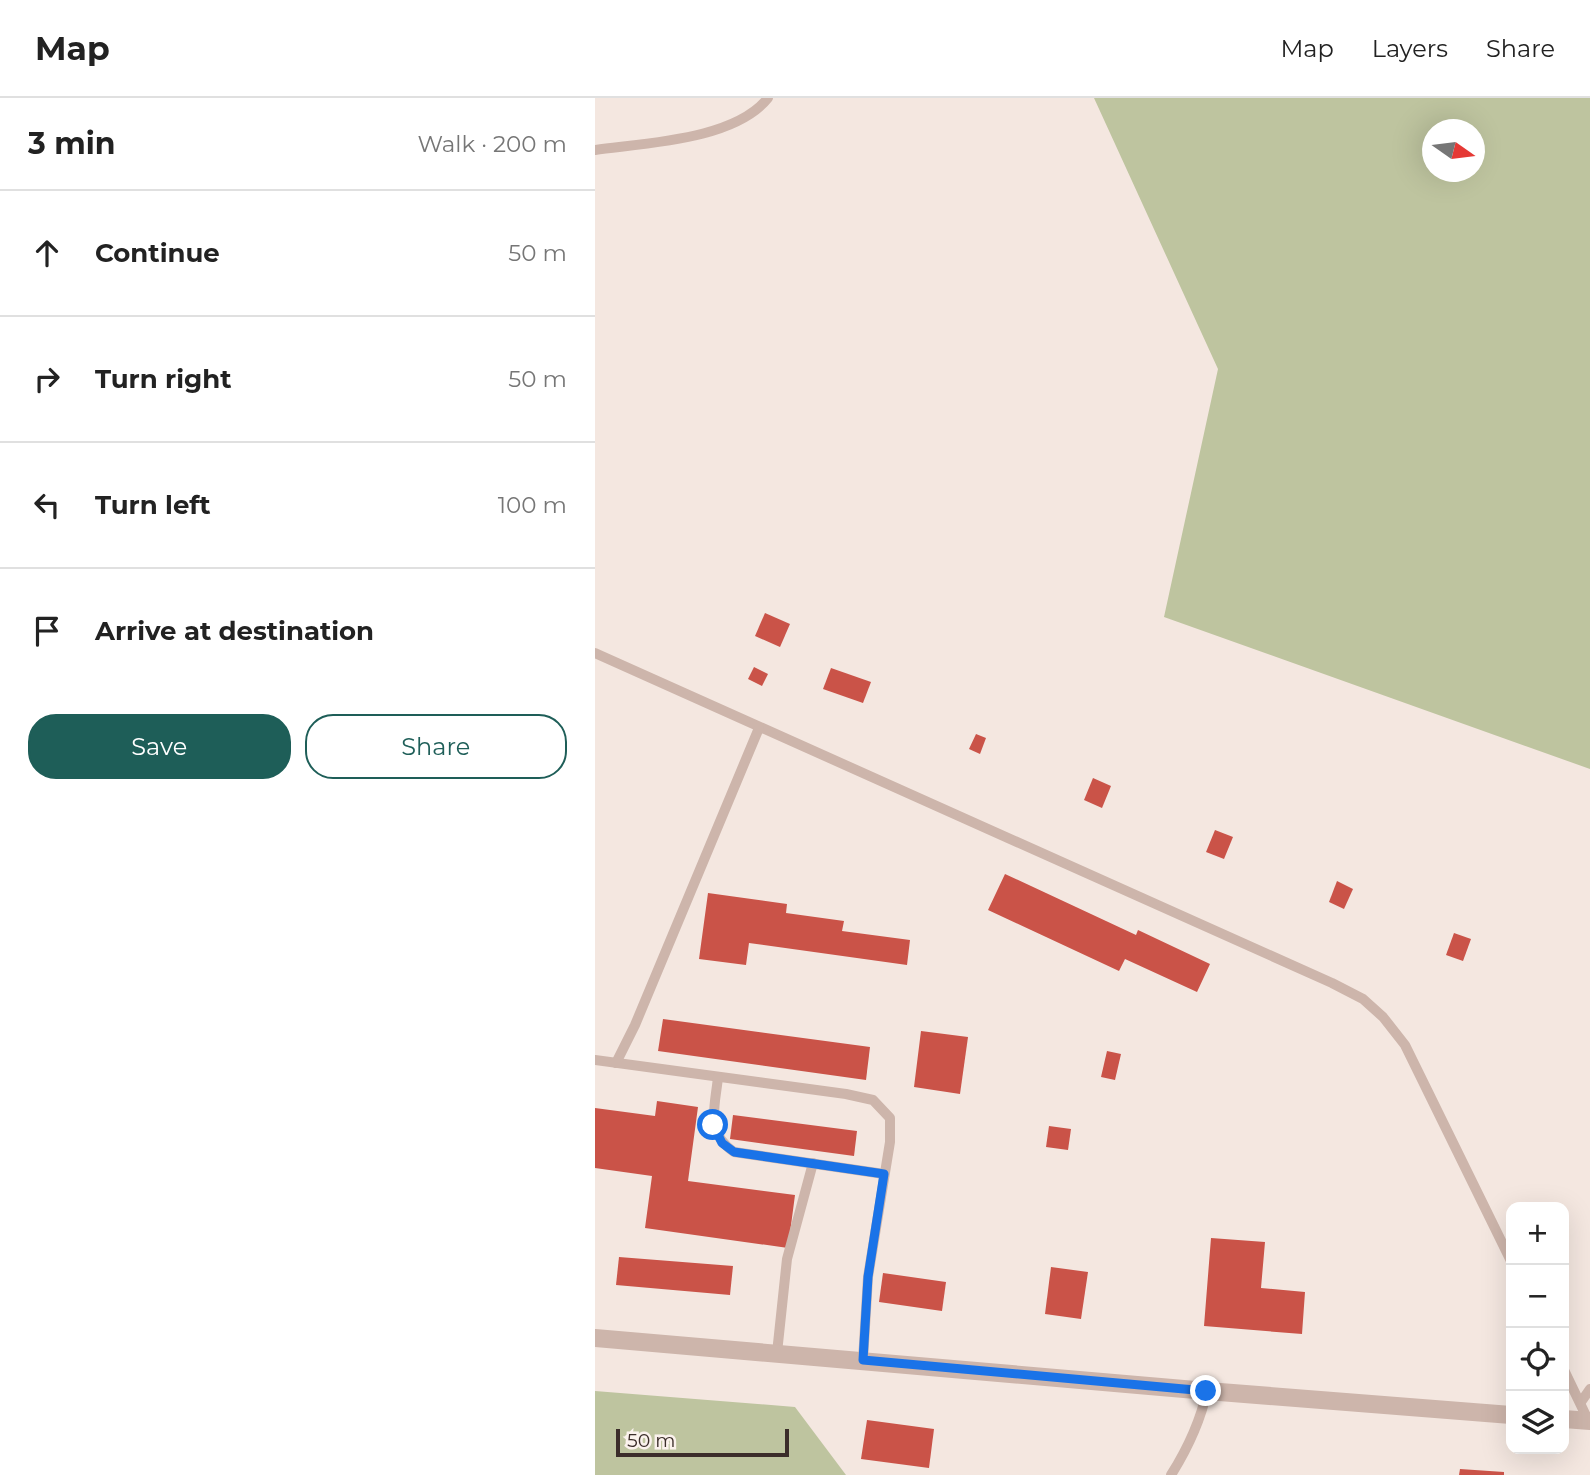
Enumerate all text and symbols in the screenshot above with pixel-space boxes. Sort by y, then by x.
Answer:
text: Map [35,28,110,68]
text: Map [1280,34,1334,63]
text: Layers [1372,34,1448,63]
text: Share [1486,34,1555,63]
north arrow [1422,119,1485,182]
text: 3 min [28,125,115,162]
text: Walk · 200 m [417,130,567,158]
icon: ahead [28,234,66,272]
text: Continue [95,237,220,269]
text: 50 m [508,239,567,267]
icon: right [28,360,66,398]
text: Turn right [95,363,231,395]
text: 50 m [508,365,567,393]
icon: left [28,486,66,524]
text: Turn left [95,489,211,521]
text: 100 m [498,491,567,519]
icon: arrive [28,612,66,650]
text: Arrive at destination [95,615,374,647]
button: Save [28,714,291,779]
button: Share [305,714,567,779]
route start [697,1109,728,1140]
map controls [1506,1202,1569,1454]
button: + [1506,1202,1569,1265]
button: − [1506,1265,1569,1328]
button: locate [1506,1328,1569,1391]
route end [1190,1375,1221,1406]
button: layers [1506,1391,1569,1454]
scale bar [616,1426,789,1458]
text: 50 m [627,1429,675,1452]

